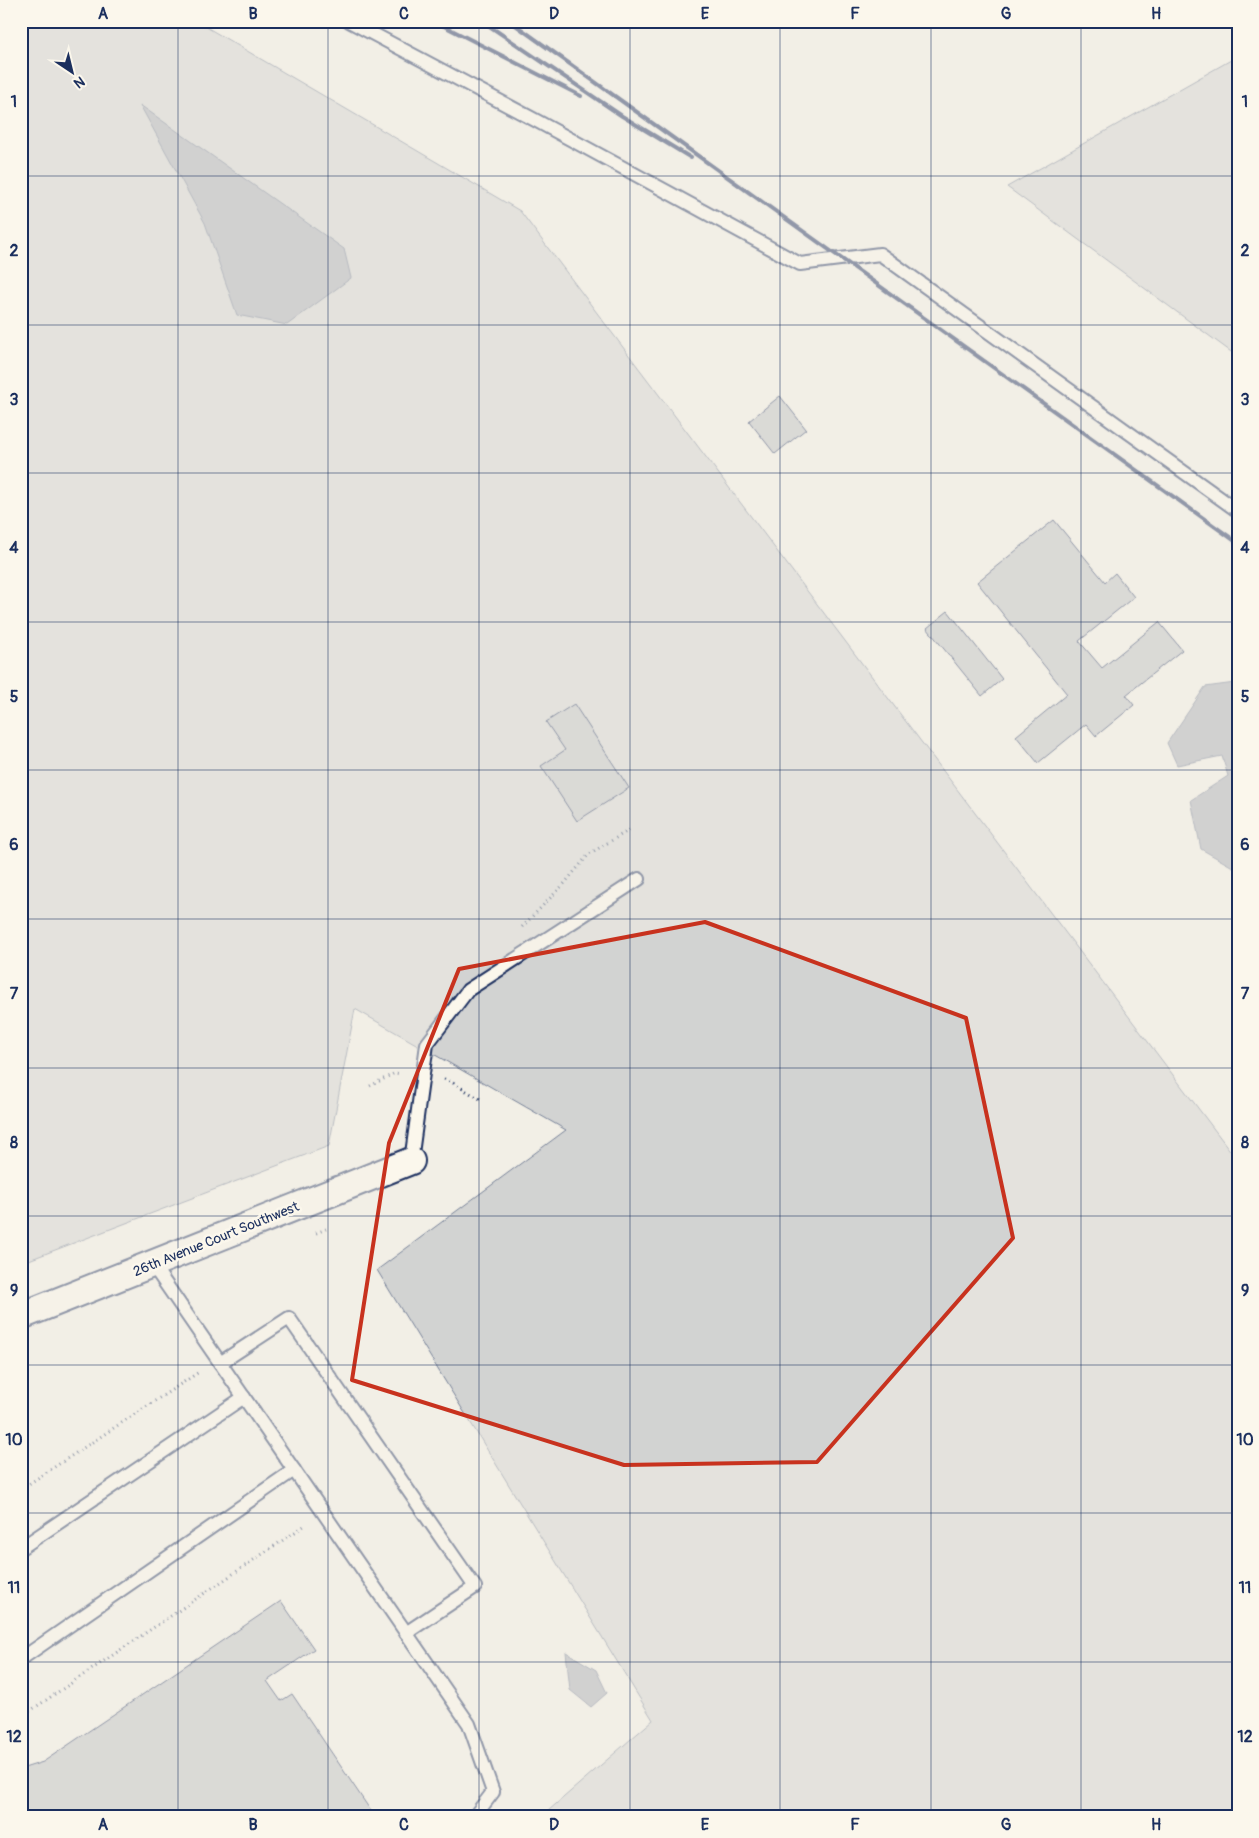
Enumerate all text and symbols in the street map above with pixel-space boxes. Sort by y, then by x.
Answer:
text: A [98,4,109,24]
text: B [248,4,258,24]
text: C [399,4,409,24]
text: D [549,4,559,24]
text: E [701,4,710,24]
text: F [850,4,860,24]
text: G [1001,4,1012,24]
text: H [1151,4,1161,24]
north arrow [48,48,98,98]
text: N [70,73,88,92]
text: 1 [11,92,17,112]
text: 1 [1242,92,1248,112]
text: 2 [10,241,19,261]
text: 2 [1241,241,1250,261]
text: 3 [10,390,19,410]
text: 3 [1241,390,1250,410]
text: 4 [9,538,19,558]
text: 4 [1240,538,1250,558]
text: 5 [10,687,19,707]
text: 5 [1241,687,1250,707]
text: 6 [9,835,19,855]
text: 6 [1240,835,1250,855]
text: 7 [10,984,19,1004]
text: 7 [1241,984,1250,1004]
text: 8 [10,1133,18,1153]
text: 8 [1241,1133,1249,1153]
street label: 26th Avenue Court Southwest [131,1198,302,1280]
text: 9 [10,1281,18,1301]
text: 9 [1241,1281,1249,1301]
text: 10 [5,1430,23,1450]
text: 10 [1236,1430,1254,1450]
text: 11 [8,1578,20,1598]
text: 11 [1239,1578,1251,1598]
text: 12 [6,1727,22,1747]
text: 12 [1237,1727,1253,1747]
text: A [98,1815,109,1835]
text: B [248,1815,258,1835]
text: C [399,1815,409,1835]
text: D [549,1815,559,1835]
text: E [701,1815,710,1835]
text: F [850,1815,860,1835]
text: G [1001,1815,1012,1835]
text: H [1151,1815,1161,1835]

